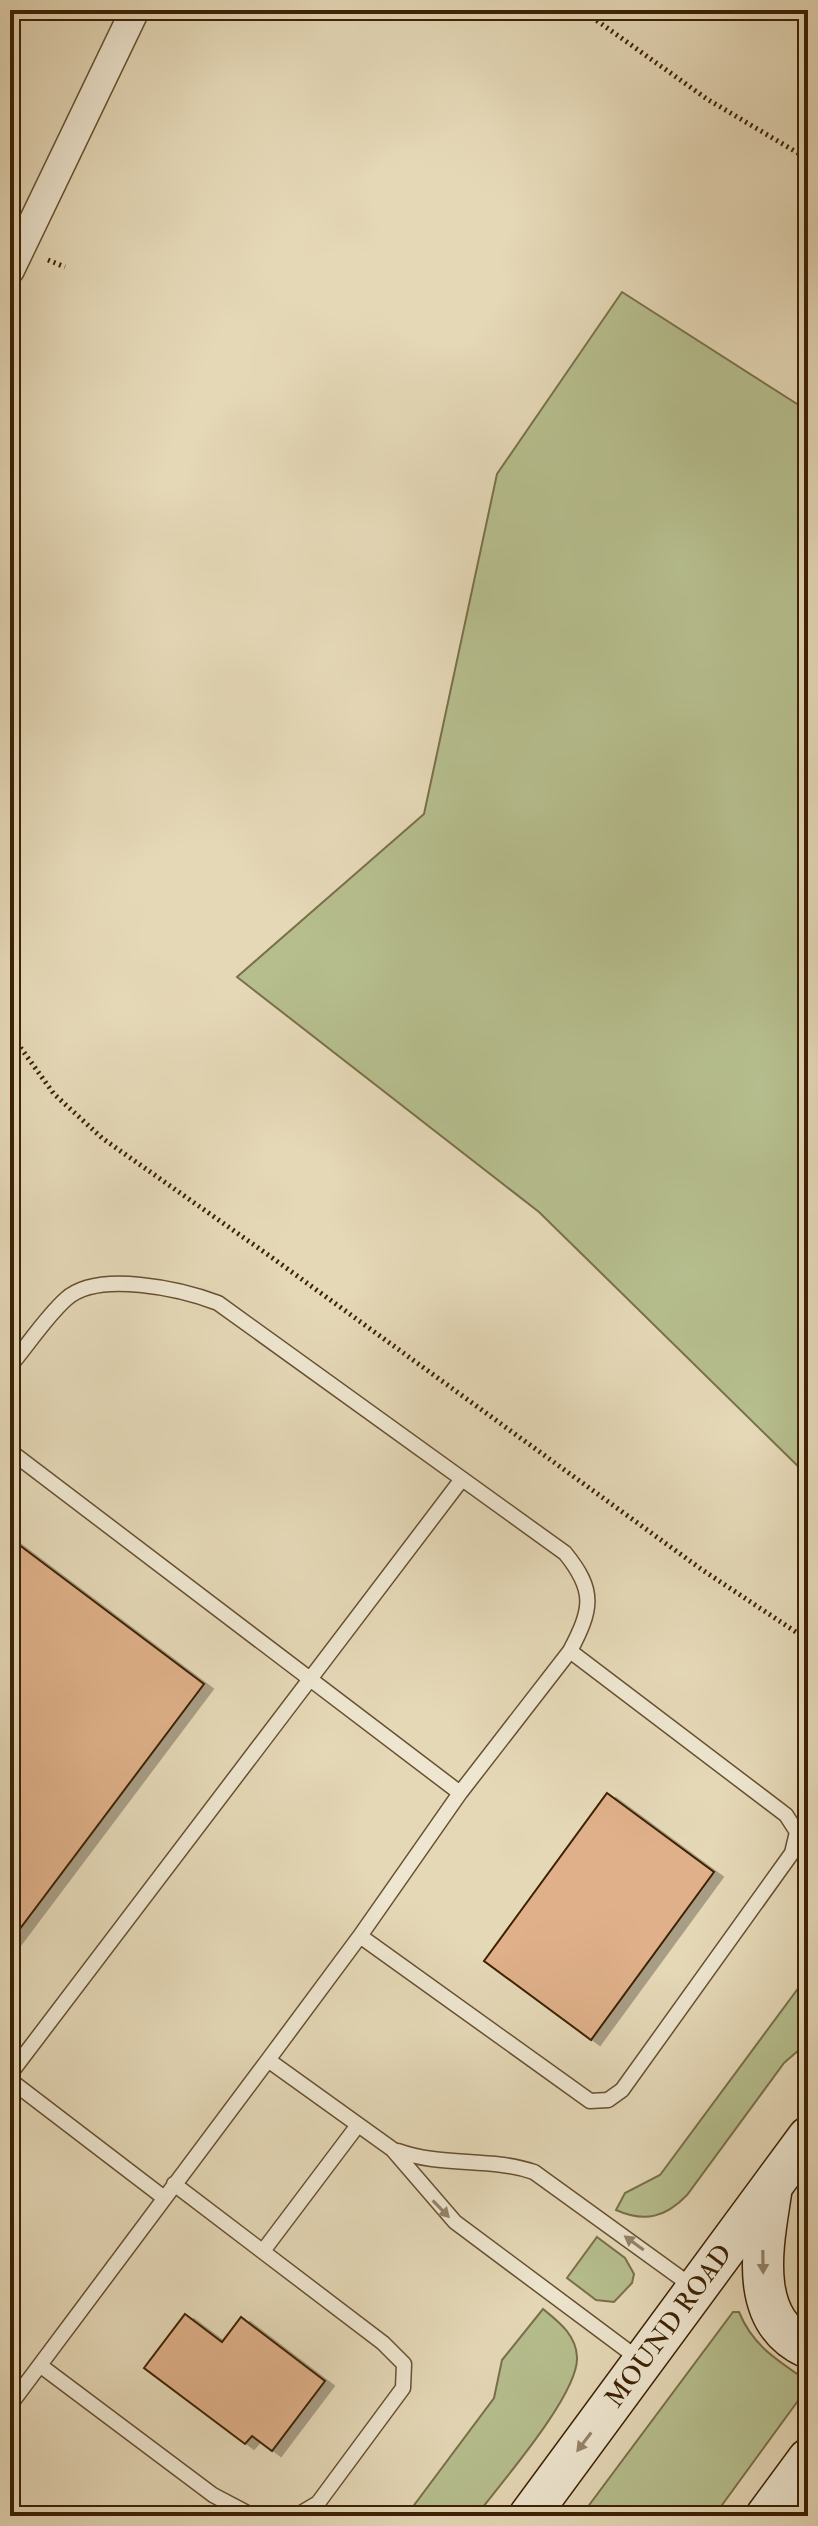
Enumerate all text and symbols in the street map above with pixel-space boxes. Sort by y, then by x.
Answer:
one-way arrow [432,2199,450,2218]
one-way arrow [623,2236,644,2252]
street label: MOUND ROAD [598,2238,739,2414]
one-way arrow [756,2250,769,2275]
one-way arrow [576,2432,592,2452]

